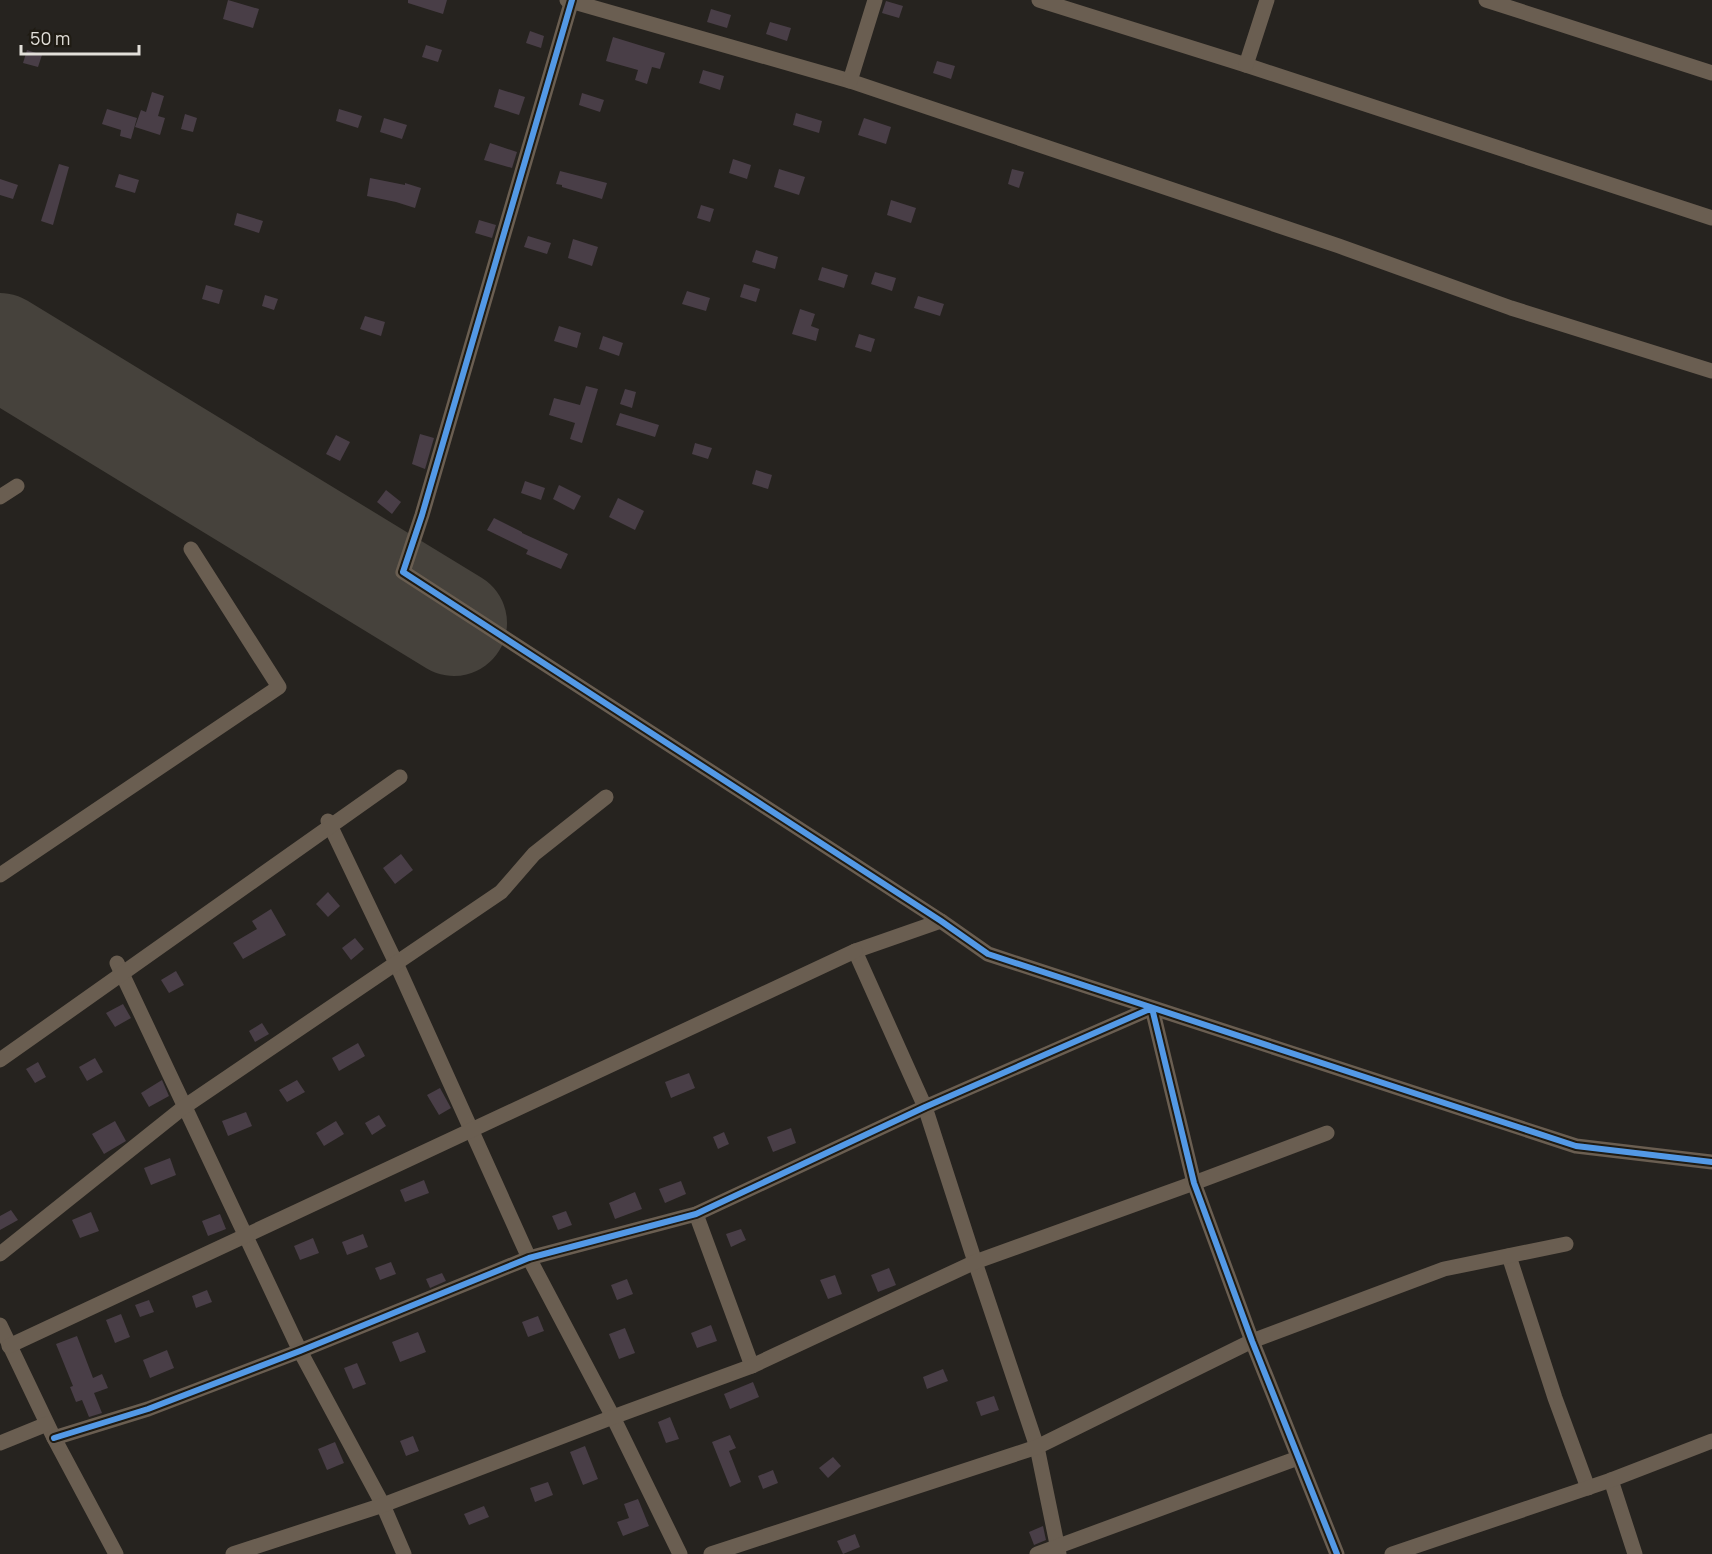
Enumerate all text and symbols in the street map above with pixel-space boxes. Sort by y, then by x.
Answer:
scale bar [21,18,140,56]
text: 50 m [30,26,70,50]

